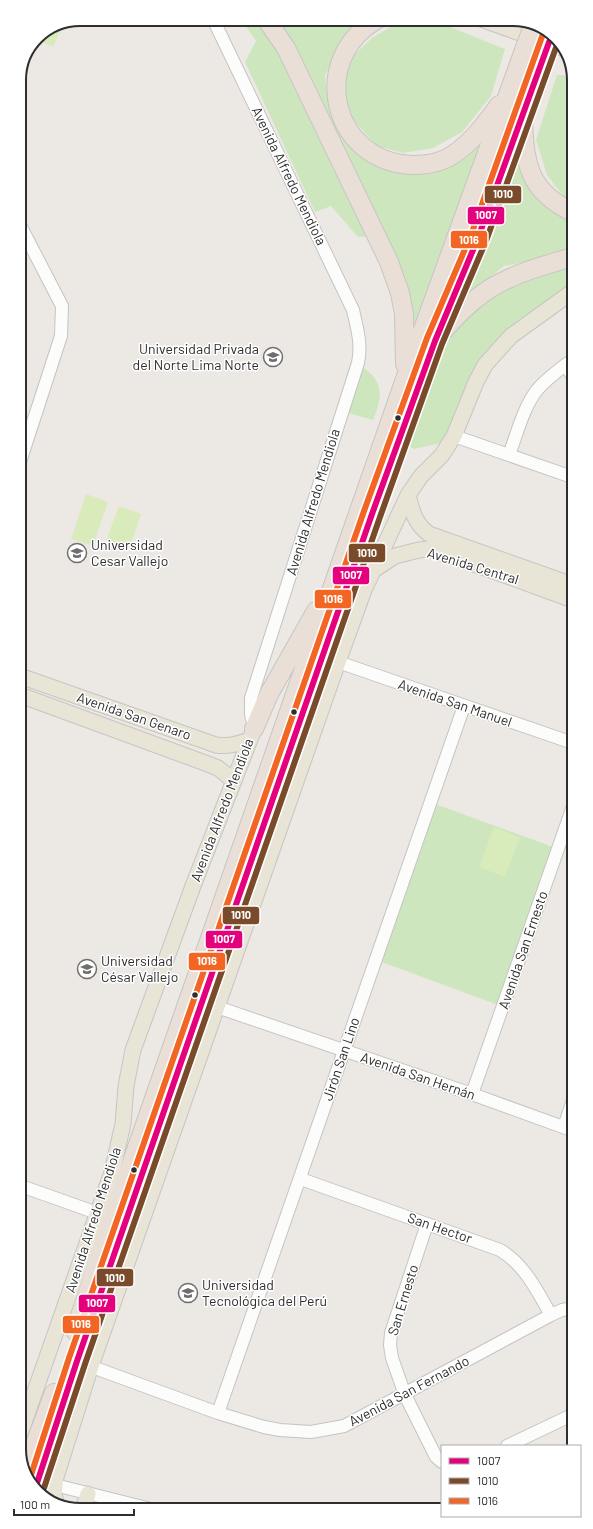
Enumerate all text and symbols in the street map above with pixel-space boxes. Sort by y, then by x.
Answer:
street label: Avenida Alfredo Mendiola [248,104,330,248]
line badge: 1010 [484,185,522,204]
text: 1010 [493,187,513,200]
line badge: 1007 [467,206,505,225]
text: 1007 [475,208,497,221]
line badge: 1016 [450,230,488,249]
text: 1016 [459,233,479,246]
place label: Universidad Privada del Norte Lima Norte [133,340,259,373]
school or university icon: Universidad Privada del Norte Lima Norte [262,346,284,368]
unlabelled marker [393,413,403,423]
street label: Avenida Alfredo Mendiola [282,427,343,577]
place label: Universidad Cesar Vallejo [91,536,168,569]
school or university icon: Universidad Cesar Vallejo [66,542,88,564]
line badge: 1010 [348,543,386,563]
street label: Avenida Central [425,544,521,587]
text: 1010 [357,546,377,559]
line badge: 1007 [332,566,370,585]
text: 1007 [340,568,362,581]
line badge: 1016 [314,589,352,609]
text: 1016 [323,592,343,605]
street label: Avenida San Manuel [396,675,514,730]
street label: Avenida San Genaro [75,688,194,743]
unlabelled marker [289,707,299,717]
street label: Avenida Alfredo Mendiola [186,736,257,884]
street label: Avenida San Ernesto [494,888,551,1011]
line badge: 1010 [222,906,260,925]
text: 1010 [231,908,251,921]
line badge: 1007 [205,930,243,949]
text: 1007 [213,932,235,945]
place label: Universidad César Vallejo [101,952,178,985]
line badge: 1016 [188,952,226,971]
text: 1016 [197,954,217,967]
school or university icon: Universidad César Vallejo [76,958,98,980]
unlabelled marker [190,990,200,1000]
street label: Jirón San Lino [318,1015,363,1103]
street label: Avenida San Hernán [359,1048,478,1103]
street label: Avenida Alfredo Mendiola [61,1145,124,1295]
unlabelled marker [129,1165,139,1175]
street label: San Hector [406,1209,475,1246]
street label: San Ernesto [384,1262,421,1337]
line badge: 1010 [96,1268,134,1287]
text: 1010 [105,1271,125,1284]
place label: Universidad Tecnológica del Perú [202,1276,327,1309]
school or university icon: Universidad Tecnológica del Perú [177,1282,199,1304]
line badge: 1007 [78,1294,116,1313]
text: 1007 [86,1296,108,1309]
line badge: 1016 [62,1315,100,1334]
text: 1016 [71,1317,91,1330]
street label: Avenida San Fernando [346,1352,472,1429]
legend [441,1445,581,1517]
text: 1007 [477,1453,501,1467]
text: 1010 [477,1473,499,1487]
scale bar [14,1491,134,1517]
text: 1016 [477,1493,498,1507]
text: 100 m [20,1497,50,1511]

